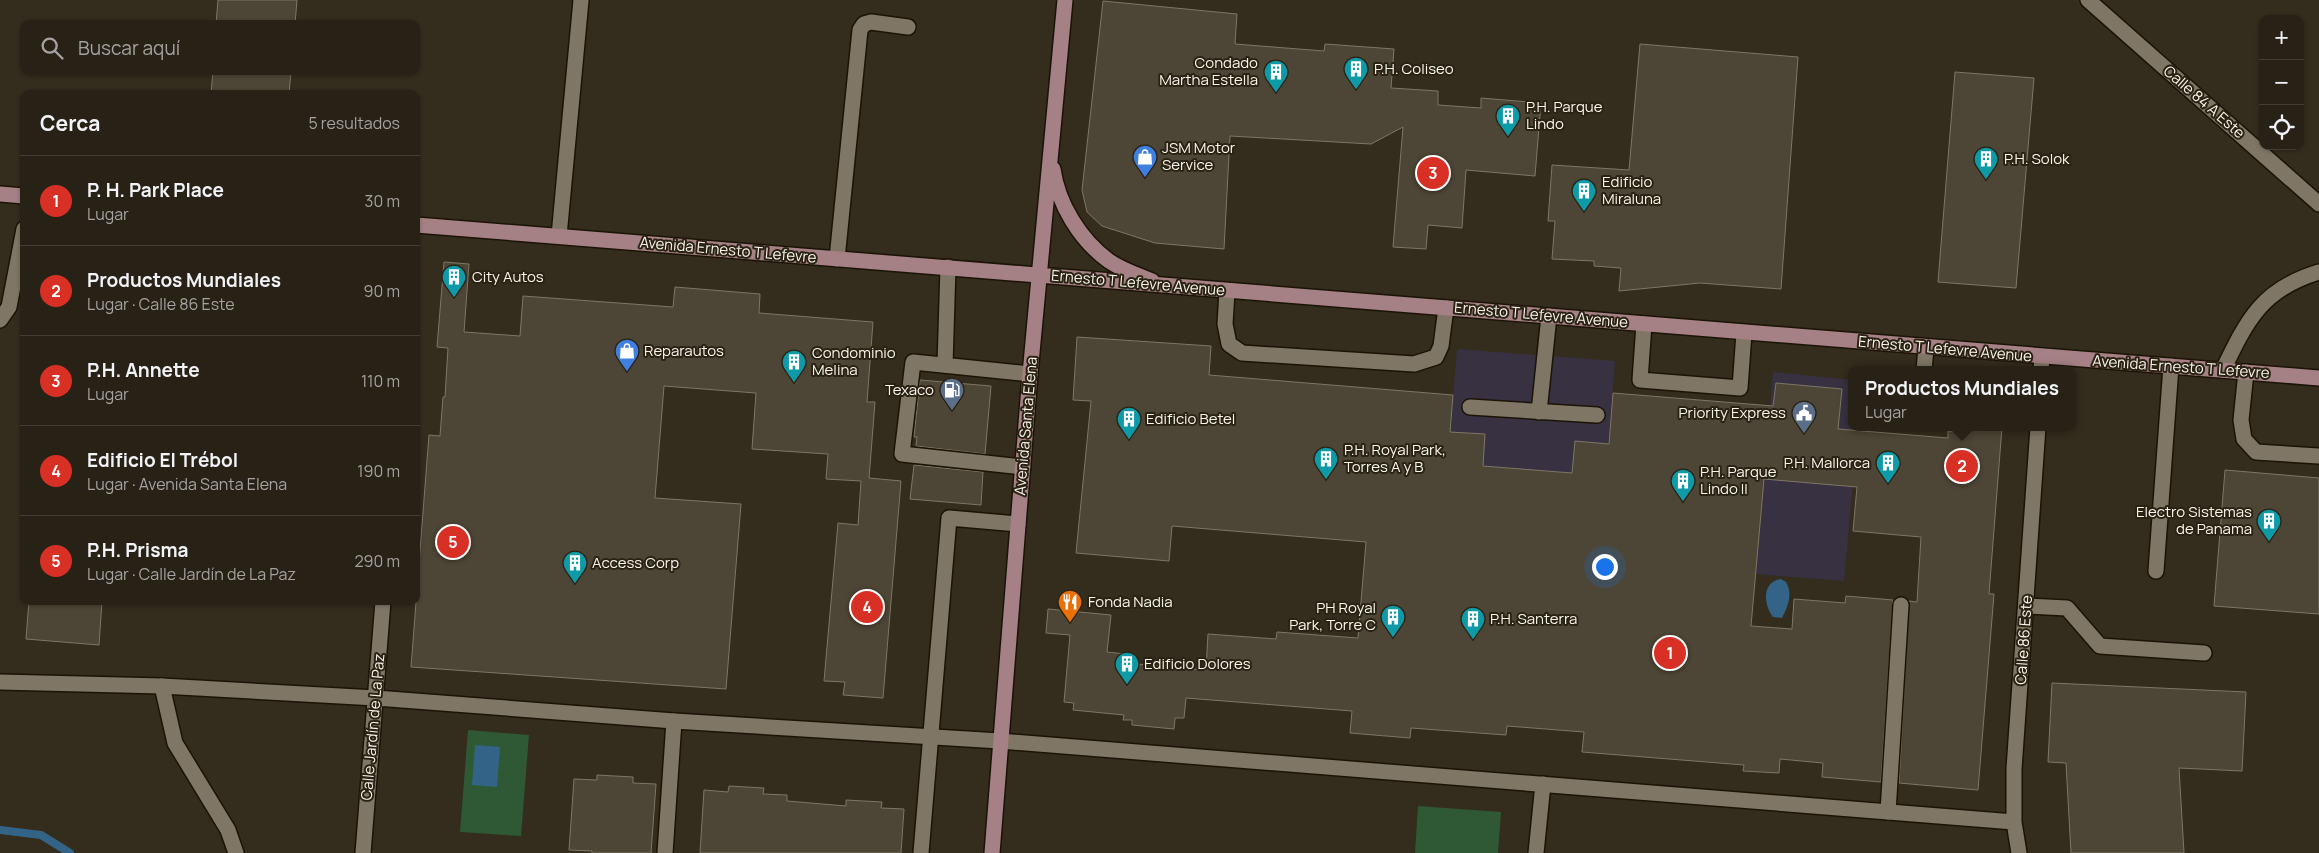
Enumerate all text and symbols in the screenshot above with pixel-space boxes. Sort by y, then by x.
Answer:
map controls [2259,15,2304,150]
button: + [2259,15,2304,60]
search box [20,20,420,75]
icon: search [38,34,66,62]
text: Buscar aquí [78,35,180,61]
place label: Condado Martha Estella [1159,52,1258,90]
building icon: P.H. Coliseo [1343,56,1369,90]
place label: P.H. Coliseo [1374,58,1454,79]
building icon: Condado Martha Estella [1263,59,1289,93]
street label: Calle 84 A Este [2159,60,2250,143]
button: − [2259,60,2304,105]
place label: P.H. Parque Lindo [1526,96,1603,134]
building icon: P.H. Parque Lindo [1495,103,1521,137]
button: locate [2259,105,2304,150]
text: Cerca [40,109,100,137]
text: 5 resultados [308,112,400,134]
place label: JSM Motor Service [1162,137,1236,175]
shop icon: JSM Motor Service [1132,144,1158,178]
building icon: P.H. Solok [1973,146,1999,180]
place label: P.H. Solok [2004,148,2070,169]
pin: 3 [1417,154,1449,192]
place label: Edificio Miraluna [1602,171,1661,209]
text: P. H. Park Place [87,177,224,203]
building icon: Edificio Miraluna [1571,178,1597,212]
text: 1 [52,190,60,212]
text: 30 m [365,190,400,212]
text: Lugar [87,203,129,225]
street label: Avenida Ernesto T Lefevre [639,231,818,268]
building icon: City Autos [441,264,467,298]
street label: Ernesto T Lefevre Avenue [1050,264,1226,301]
place label: City Autos [472,266,544,287]
text: Productos Mundiales [87,267,281,293]
text: 2 [51,280,61,302]
text: 90 m [364,280,400,302]
text: Lugar · Calle 86 Este [87,293,235,315]
street label: Ernesto T Lefevre Avenue [1453,296,1629,333]
street label: Ernesto T Lefevre Avenue [1857,330,2033,367]
shop icon: Reparautos [614,338,640,372]
place label: Reparautos [644,340,724,361]
place label: Condominio Melina [812,342,896,380]
building icon: Condominio Melina [781,349,807,383]
street label: Avenida Ernesto T Lefevre [2092,350,2271,383]
street label: Avenida Santa Elena [1009,356,1042,496]
text: P.H. Annette [87,357,200,383]
popup [1848,366,2076,431]
text: 3 [51,370,61,392]
text: 110 m [361,370,400,392]
text: Productos Mundiales [1865,375,2059,401]
fuel station icon: Texaco [939,377,965,411]
place label: Texaco [885,379,934,400]
text: Lugar [87,383,129,405]
public building icon: Priority Express [1791,400,1817,434]
text: Lugar [1865,401,1907,423]
place label: Priority Express [1678,402,1786,423]
building icon: Edificio Betel [1116,406,1142,440]
place label: Edificio Betel [1146,408,1235,429]
place label: P.H. Royal Park, Torres A y B [1344,439,1446,477]
building icon: P.H. Royal Park, Torres A y B [1313,446,1339,480]
text: Edificio El Trébol [87,447,238,473]
pin: 2 [1946,447,1978,485]
building icon: P.H. Mallorca [1875,450,1901,484]
place label: P.H. Mallorca [1784,452,1870,473]
text: 4 [51,460,61,482]
text: 190 m [357,460,400,482]
place label: P.H. Parque Lindo II [1700,461,1777,499]
building icon: P.H. Parque Lindo II [1670,468,1696,502]
text: Lugar · Avenida Santa Elena [87,473,287,495]
place label: Electro Sistemas de Panama [2136,501,2252,539]
building icon: Electro Sistemas de Panama [2256,508,2282,542]
pin: 5 [437,523,469,561]
text: P.H. Prisma [87,537,189,563]
text: 5 [51,550,61,572]
text: 290 m [354,550,400,572]
building icon: Access Corp [562,550,588,584]
place label: Access Corp [592,552,679,573]
your location [1592,554,1618,580]
text: Lugar · Calle Jardín de La Paz [87,563,296,585]
pin: 4 [851,588,883,626]
restaurant icon: Fonda Nadia [1057,589,1083,623]
place label: Fonda Nadia [1088,591,1173,612]
street label: Calle 86 Este [2010,594,2037,685]
place label: PH Royal Park, Torre C [1289,597,1376,635]
building icon: PH Royal Park, Torre C [1380,604,1406,638]
building icon: P.H. Santerra [1460,606,1486,640]
place label: P.H. Santerra [1490,608,1577,629]
pin: 1 [1654,634,1686,672]
building icon: Edificio Dolores [1114,651,1140,685]
street label: Calle Jardín de La Paz [356,653,389,801]
place label: Edificio Dolores [1144,653,1251,674]

